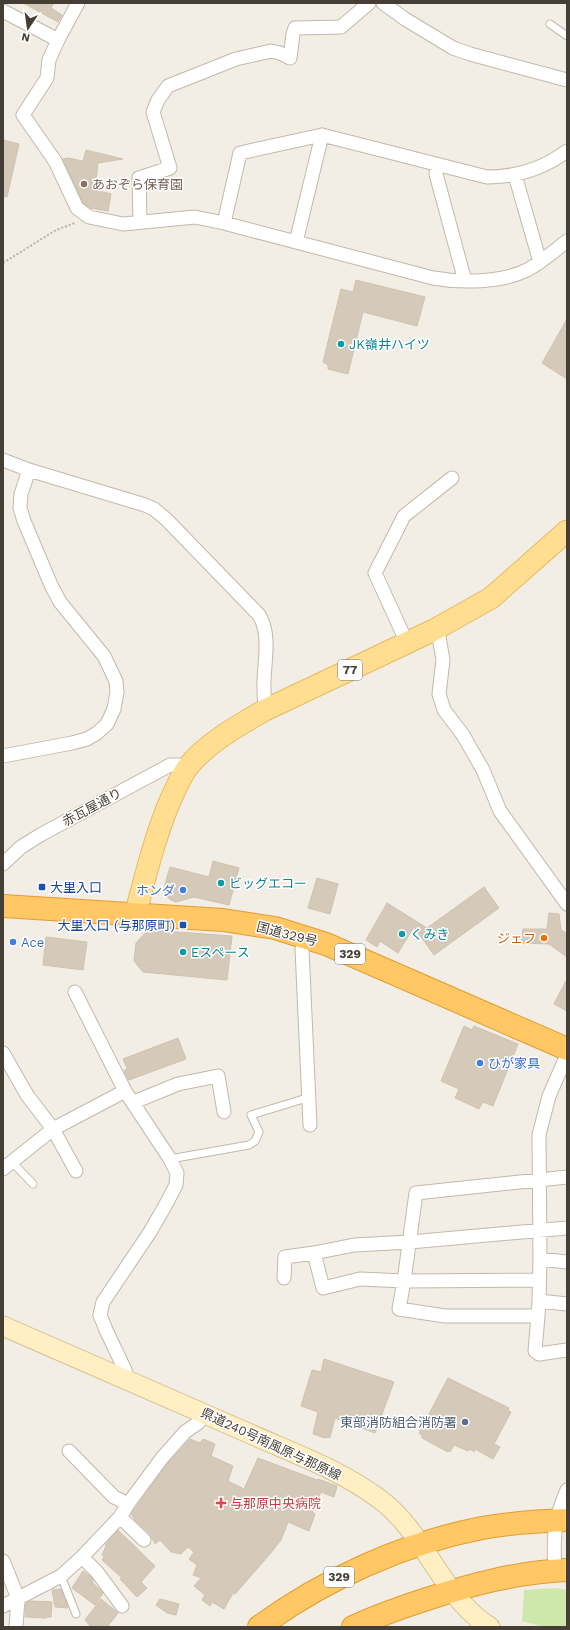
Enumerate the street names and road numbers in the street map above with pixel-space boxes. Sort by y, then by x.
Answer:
road number: 77 [338,660,362,680]
street label: 赤瓦屋通り [60,785,124,829]
street label: 国道329号 [255,919,319,949]
road number: 329 [335,944,365,964]
street label: 県道240号南風原与那原線 [198,1405,344,1483]
road number: 329 [324,1567,354,1587]

